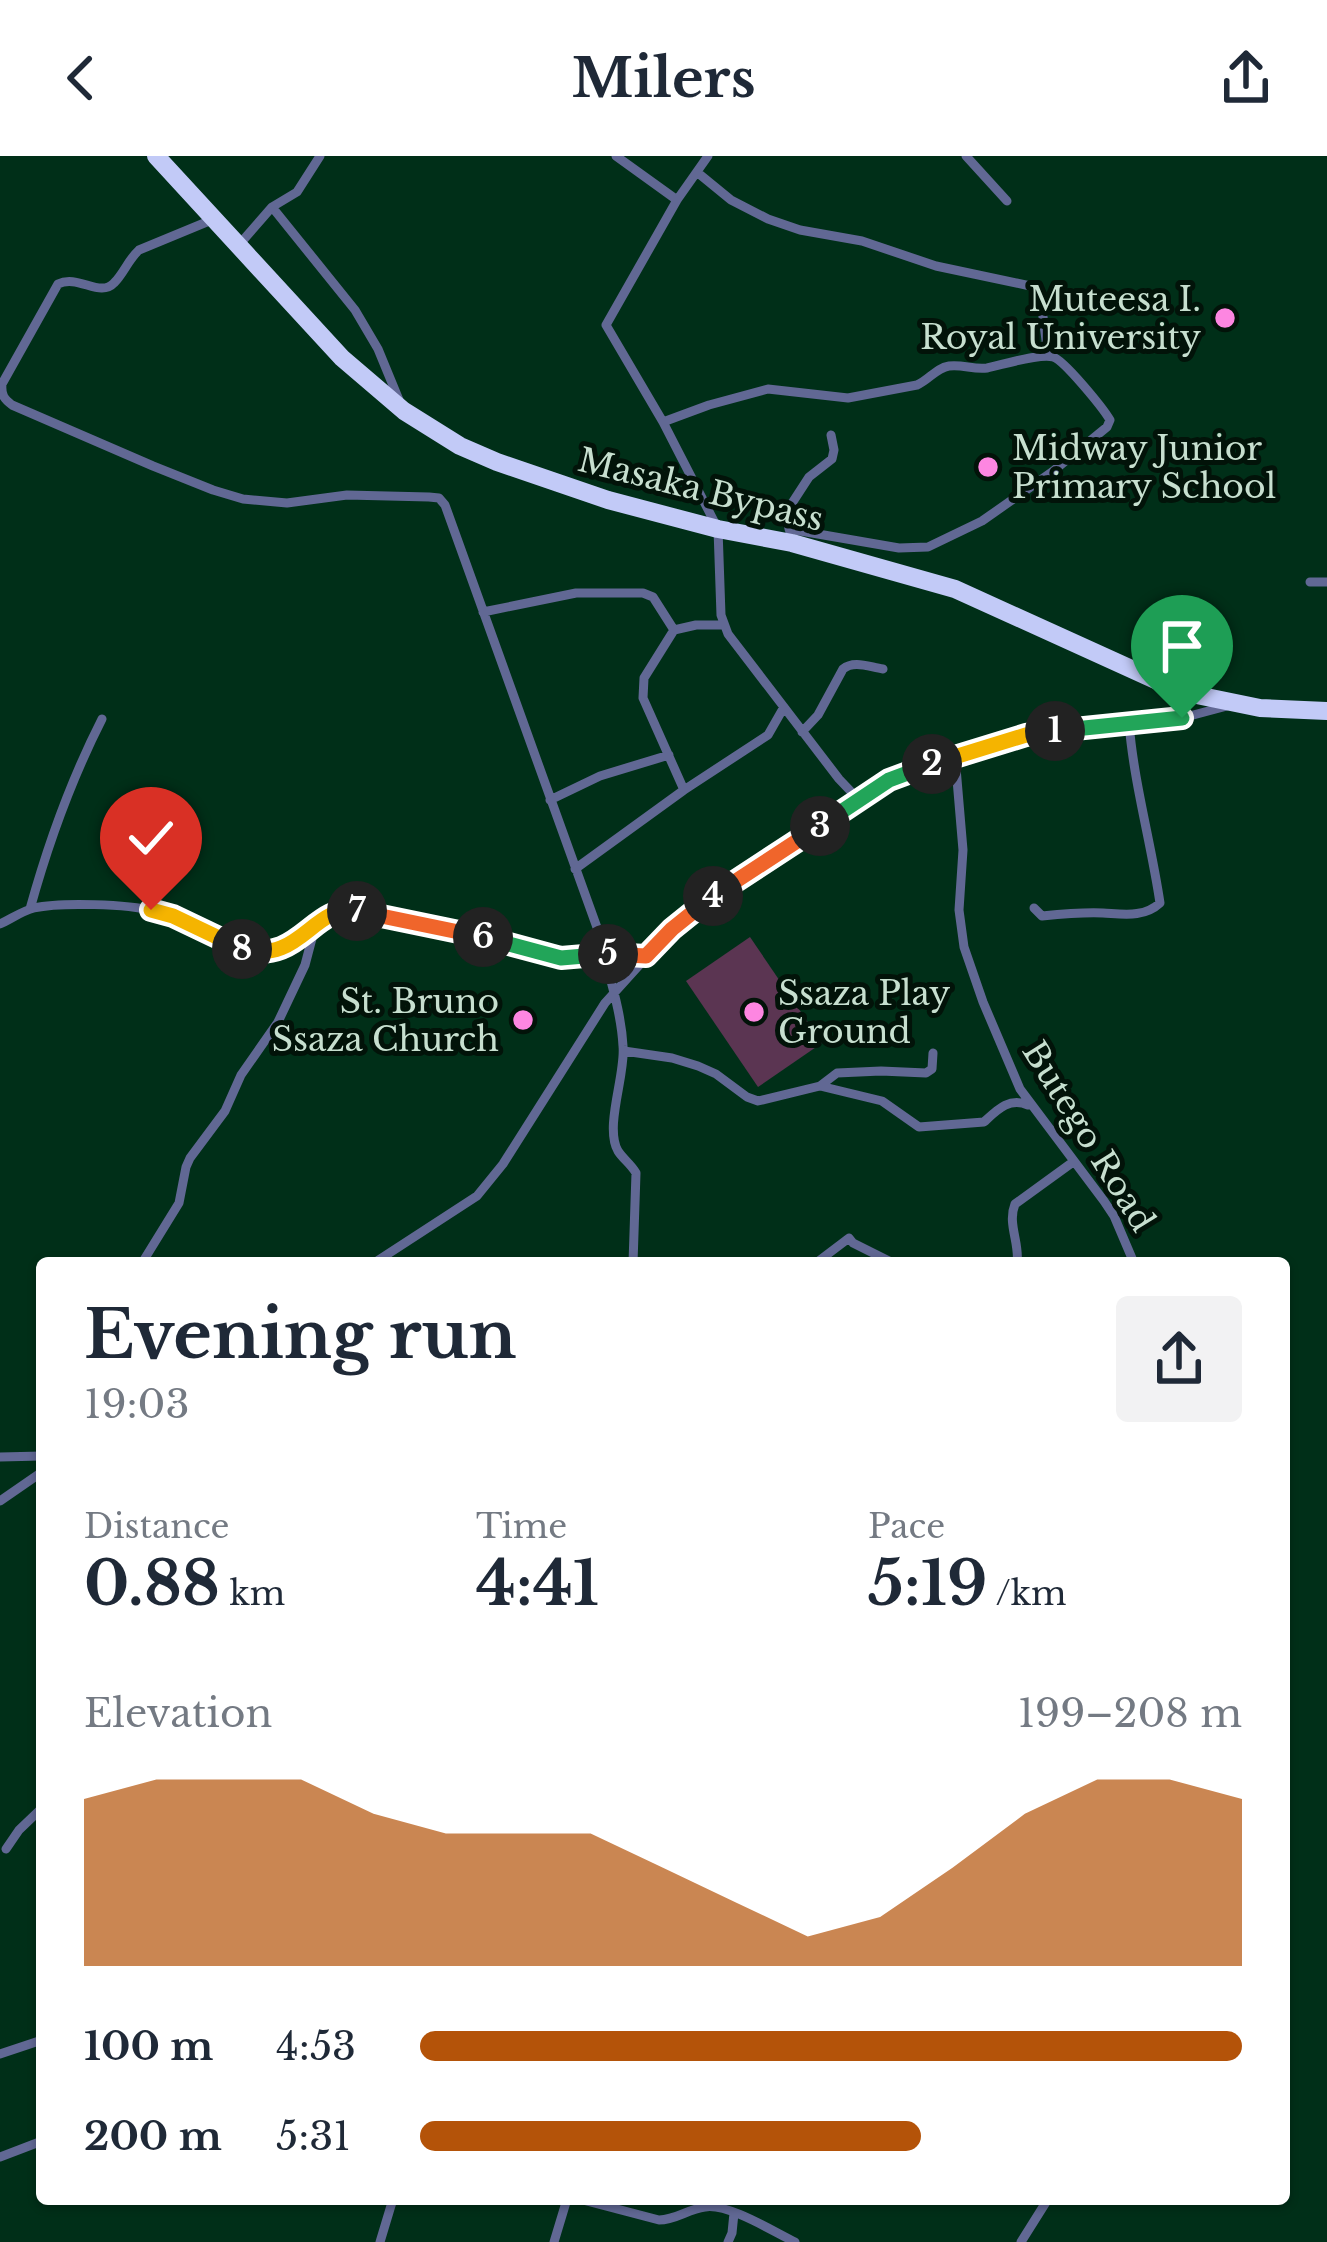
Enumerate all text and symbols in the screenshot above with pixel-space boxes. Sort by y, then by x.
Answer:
icon: back [48,45,114,111]
text: Milers [571,45,756,112]
icon: share [1213,45,1279,111]
place label: Muteesa I. Royal University [920,279,1201,358]
marker: Muteesa I. Royal University [1212,305,1238,331]
place label: Midway Junior Primary School [1012,428,1276,507]
street label: Masaka Bypass [574,439,828,540]
marker: Midway Junior Primary School [975,454,1001,480]
pin [1131,595,1233,718]
icon: arrive [1149,613,1215,679]
pin: 1 [1025,701,1085,761]
text: 1 [1048,710,1062,751]
pin: 2 [902,734,962,794]
text: 2 [921,743,943,784]
pin [100,787,202,910]
pin: 3 [790,796,850,856]
icon: check [118,805,184,871]
text: 3 [809,805,831,846]
pin: 4 [683,866,743,926]
text: 4 [702,875,724,916]
pin: 7 [327,881,387,941]
text: 7 [348,890,366,931]
pin: 6 [453,907,513,967]
text: 6 [472,916,494,957]
pin: 8 [212,919,272,979]
pin: 5 [578,924,638,984]
text: 8 [232,928,252,969]
text: 5 [598,933,618,974]
place label: Ssaza Play Ground [778,973,950,1052]
place label: St. Bruno Ssaza Church [272,981,499,1060]
marker: Ssaza Play Ground [741,999,767,1025]
marker: St. Bruno Ssaza Church [510,1007,536,1033]
street label: Butego Road [1014,1033,1163,1239]
text: Evening run [84,1294,517,1376]
button: share [1116,1296,1242,1422]
text: 19:03 [84,1380,189,1429]
text: Distance [84,1506,230,1547]
text: Time [476,1506,567,1547]
text: Pace [868,1506,945,1547]
text: 0.88 [84,1547,220,1621]
text: 4:41 [476,1547,599,1621]
text: 5:19 [868,1547,987,1621]
text: km [220,1573,285,1614]
text: /km [987,1573,1066,1614]
text: Elevation [84,1689,272,1738]
text: 199–208 m [1018,1689,1242,1738]
text: 100 m [84,2022,213,2071]
text: 4:53 [276,2022,356,2071]
text: 200 m [84,2112,222,2161]
text: 5:31 [276,2112,351,2161]

